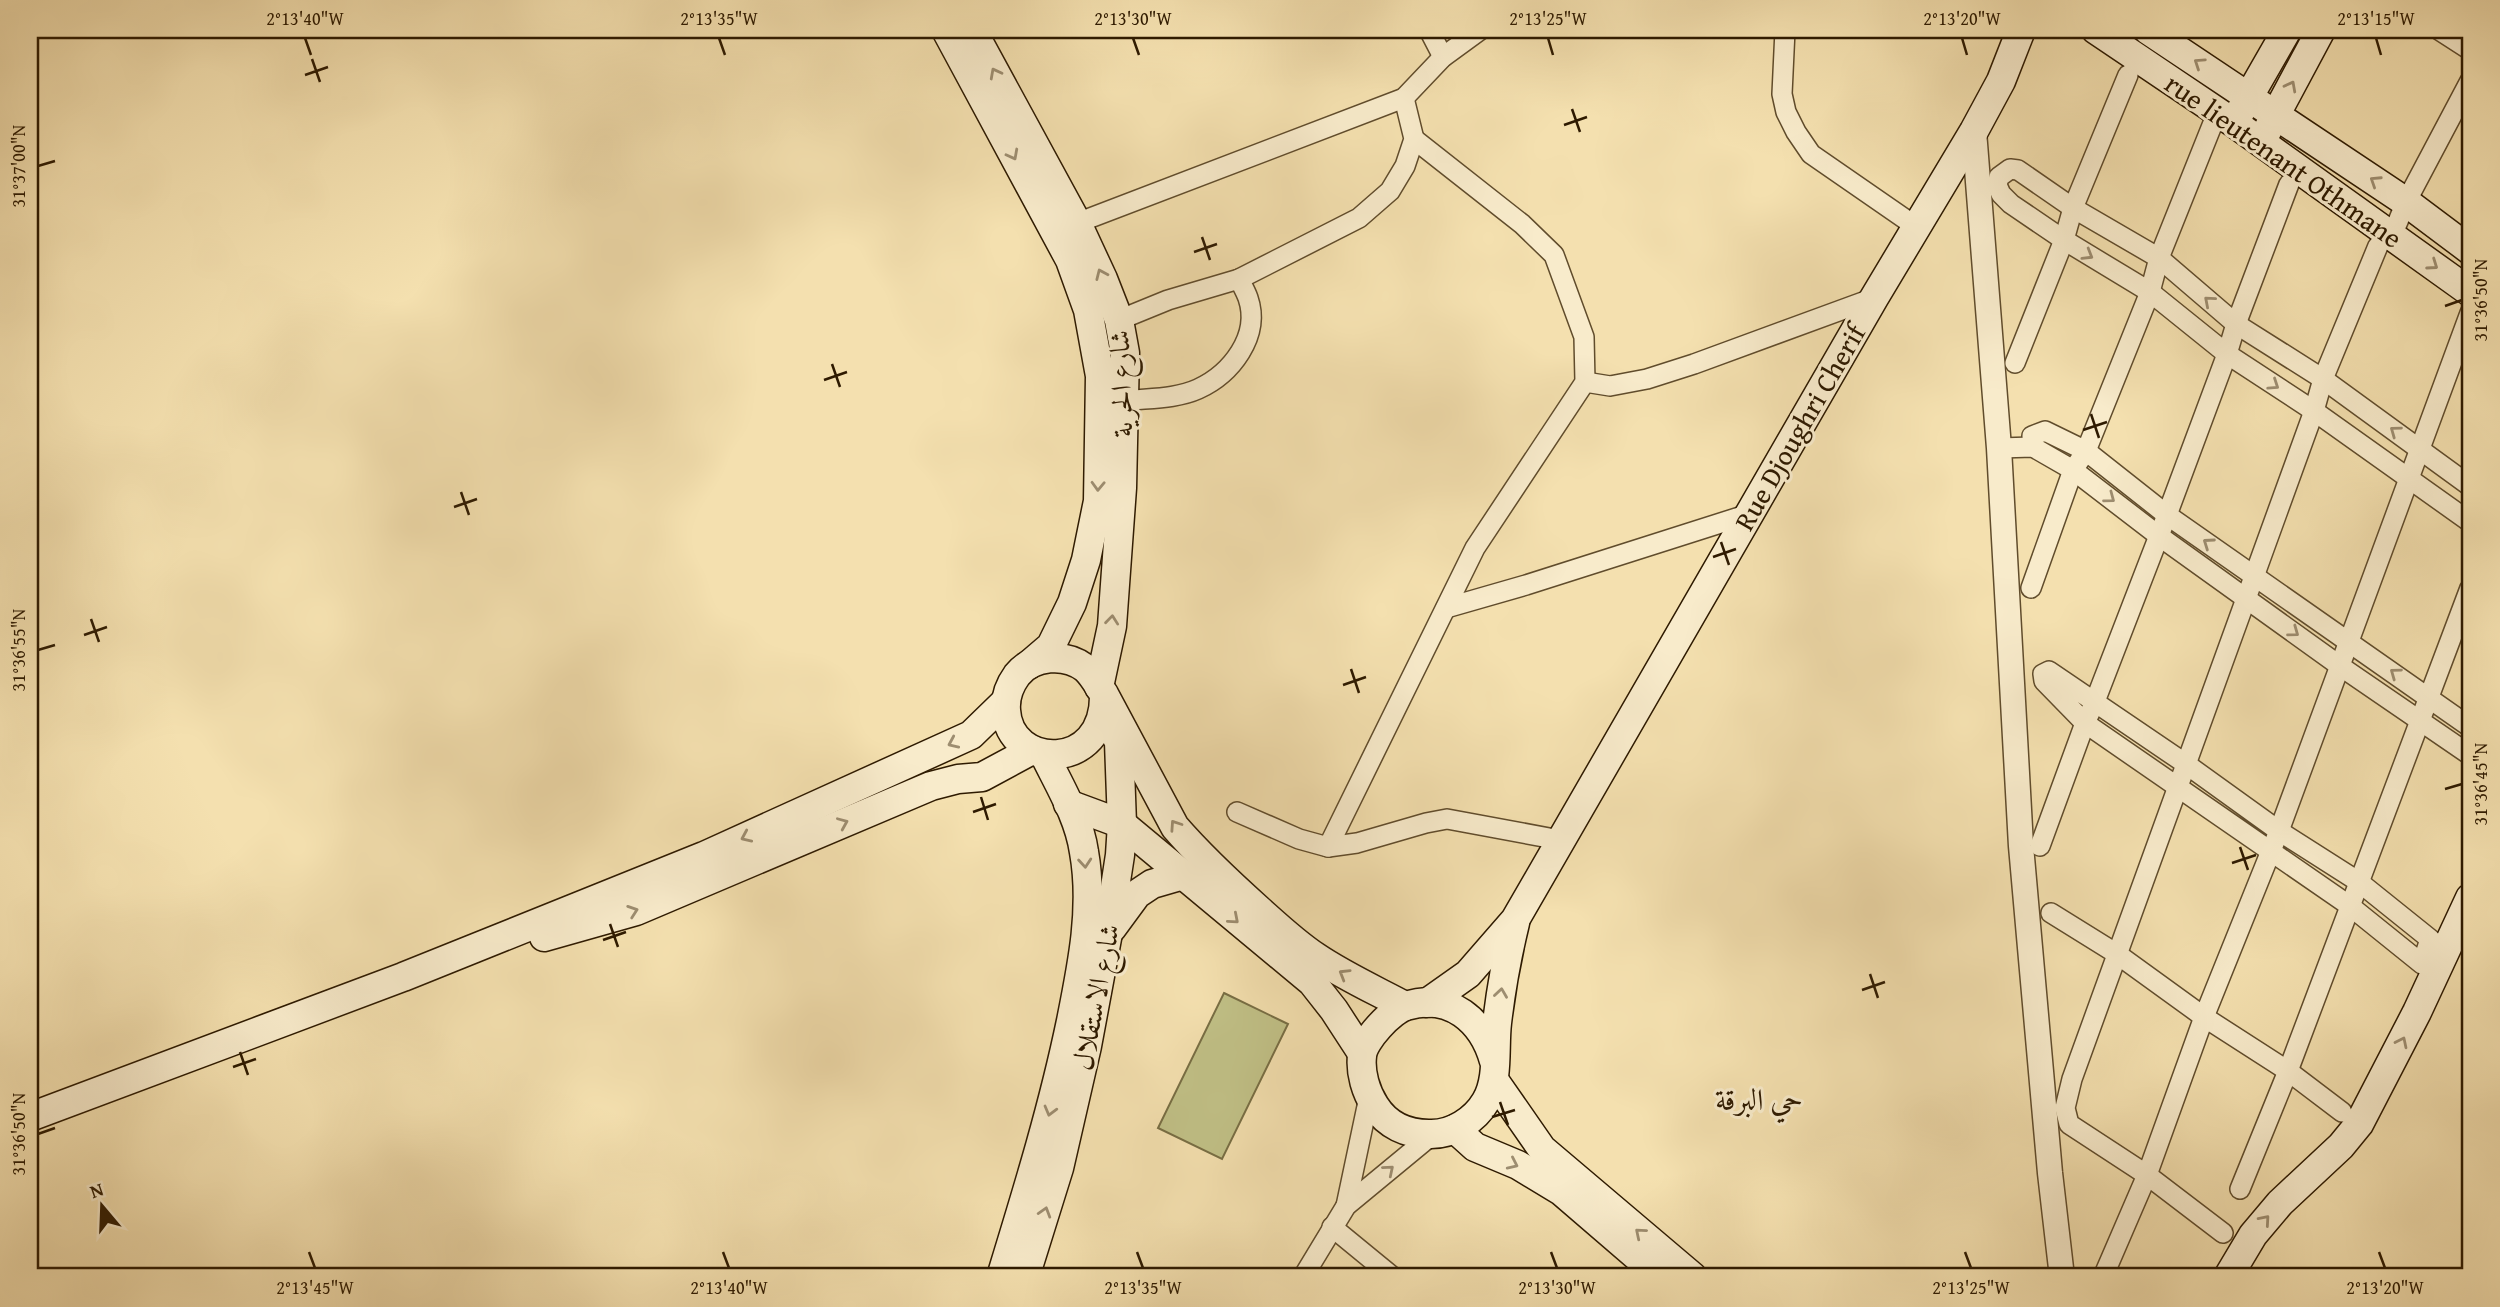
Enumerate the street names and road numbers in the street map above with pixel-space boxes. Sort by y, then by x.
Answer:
street label: rue lieutenant Othmane [2157,63,2411,257]
street label: Rue Djoughri Cherif [1723,314,1876,538]
street label: شارع الحرية [1098,329,1146,438]
street label: شارع الاستقلال [1061,920,1133,1075]

